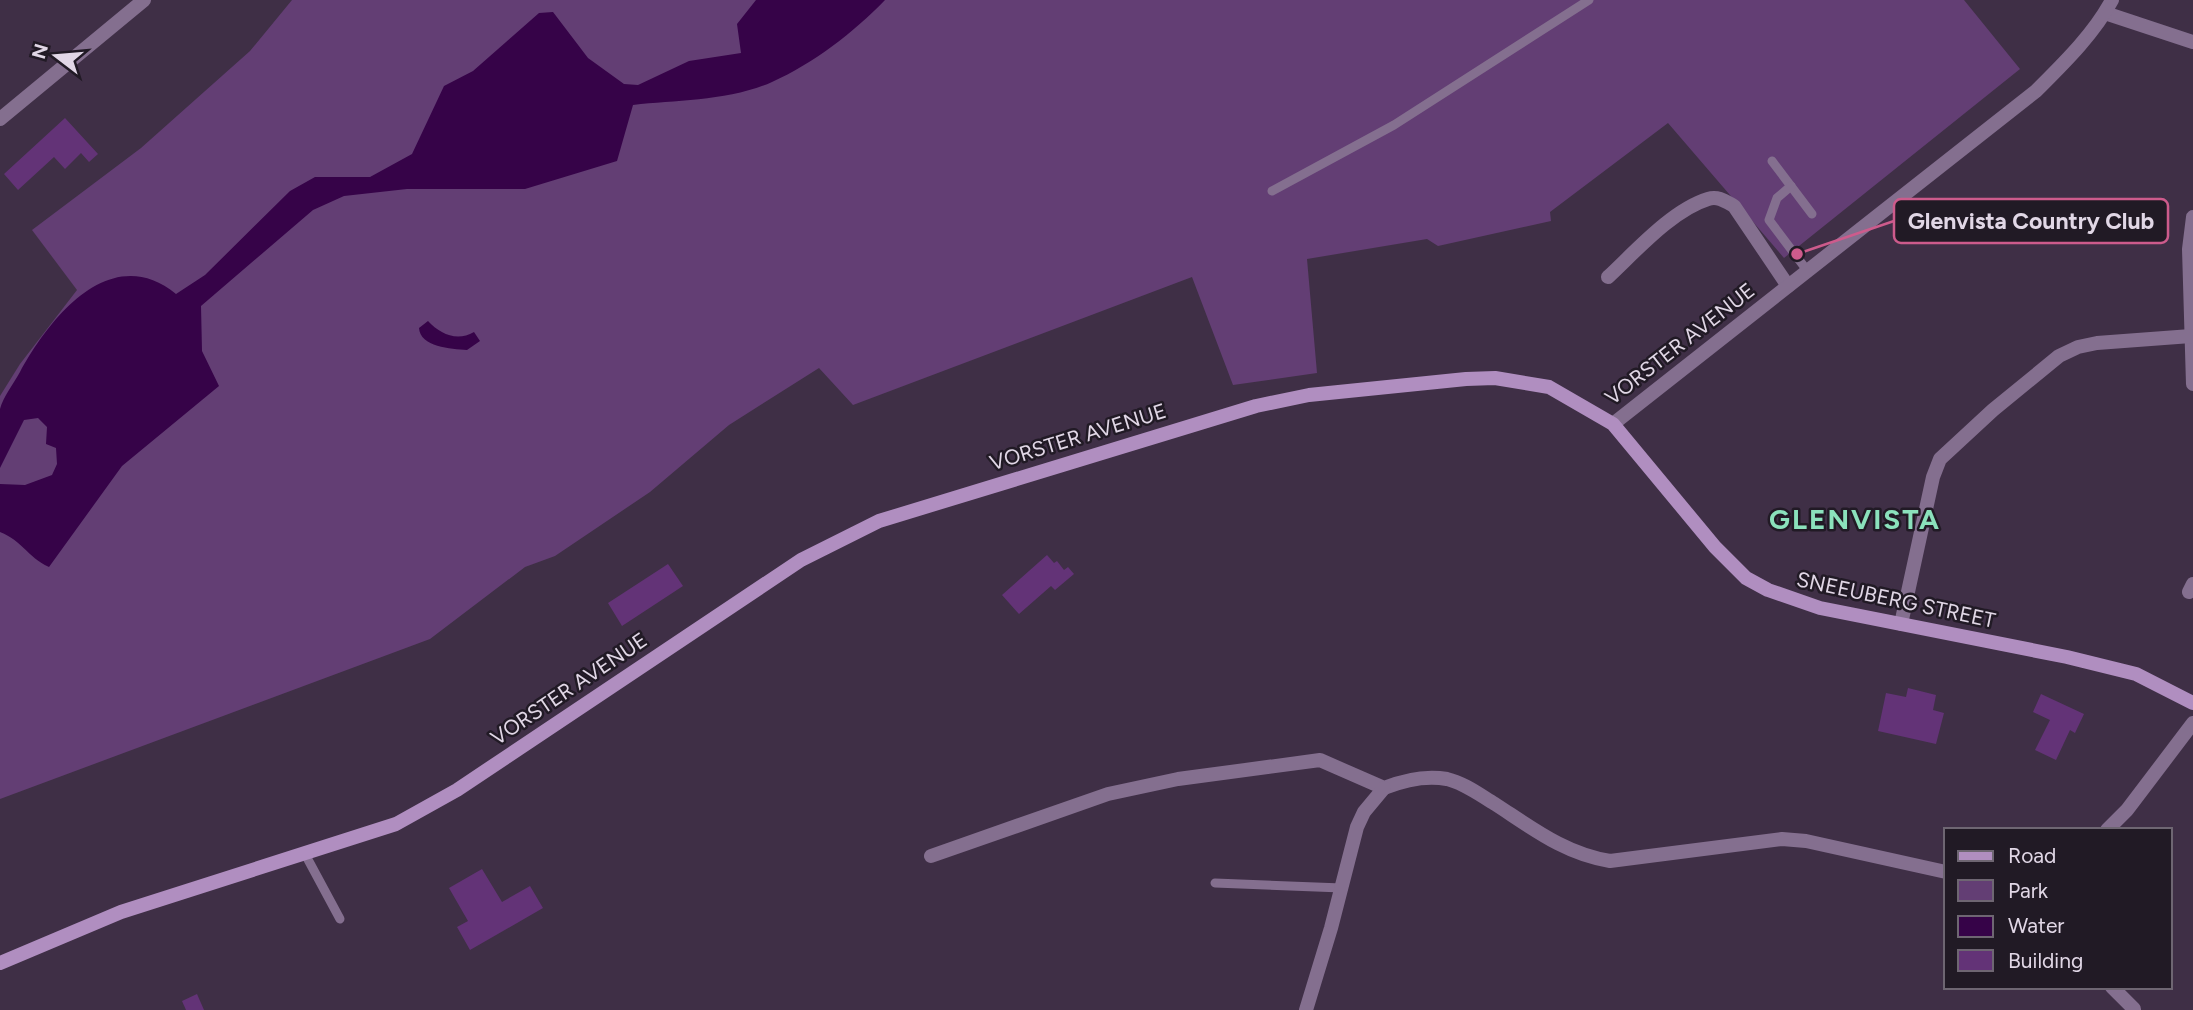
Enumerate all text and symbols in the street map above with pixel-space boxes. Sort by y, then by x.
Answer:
north arrow [21,21,91,91]
text: N [27,41,53,62]
callout: Glenvista Country Club [1894,199,2168,243]
text: Glenvista Country Club [1908,207,2155,235]
street label: VORSTER AVENUE [1600,277,1759,410]
street label: VORSTER AVENUE [987,398,1169,475]
district label: GLENVISTA [1769,502,1941,536]
street label: SNEEUBERG STREET [1794,566,1998,633]
street label: VORSTER AVENUE [486,627,652,750]
legend [1944,828,2172,989]
text: Road [2008,843,2056,868]
text: Park [2008,878,2049,903]
text: Water [2008,913,2064,938]
text: Building [2008,948,2083,973]

